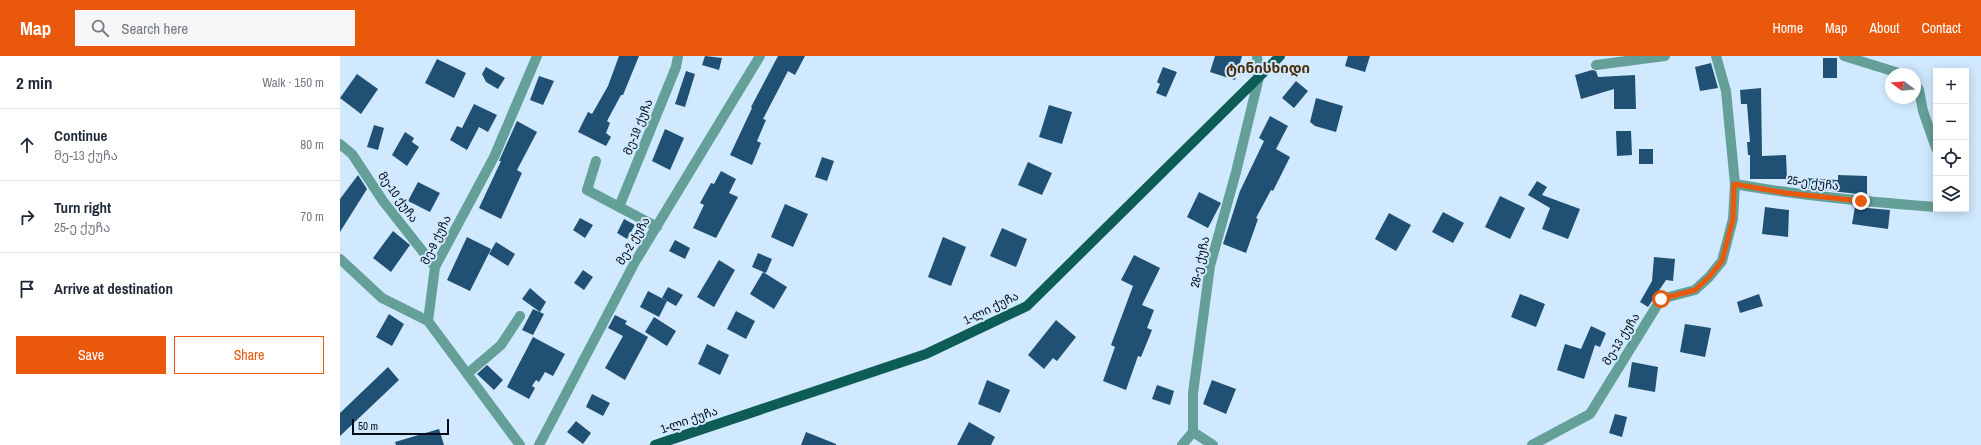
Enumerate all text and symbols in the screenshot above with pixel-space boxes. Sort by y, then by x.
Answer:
search box [75,10,355,46]
text: Map [20,15,51,41]
icon: search [89,17,111,39]
text: Search here [121,18,188,39]
text: Home [1772,19,1803,37]
text: Map [1825,19,1847,37]
text: About [1869,19,1899,37]
text: Contact [1921,19,1961,37]
district label: ტინისხიდი [1226,59,1310,77]
north arrow [1885,68,1921,104]
map controls [1933,68,1969,212]
button: + [1933,68,1969,104]
text: 2 min [16,71,52,94]
text: Walk · 150 m [262,74,324,91]
street label: მე-19 ქუჩა [620,97,656,157]
button: − [1933,104,1969,140]
text: Continue [54,125,107,146]
icon: ahead [16,134,38,156]
text: 80 m [300,136,324,153]
button: locate [1933,140,1969,176]
text: მე-13 ქუჩა [54,147,118,164]
street label: მე-10 ქუჩა [374,168,422,226]
street label: 25-ე ქუჩა [1786,172,1840,194]
button: layers [1933,176,1969,212]
route end [1852,192,1870,210]
text: Turn right [54,197,111,218]
icon: right [16,206,38,228]
text: 70 m [300,208,324,225]
street label: მე-9 ქუჩა [417,212,455,268]
street label: მე-2 ქუჩა [612,214,654,268]
text: 25-ე ქუჩა [54,219,110,236]
street label: 28-ე ქუჩა [1187,235,1213,289]
icon: arrive [16,278,38,300]
text: Arrive at destination [54,278,173,299]
street label: 1-ლი ქუჩა [961,288,1021,328]
route start [1652,290,1670,308]
street label: მე-13 ქუჩა [1599,310,1643,368]
button: Save [16,336,166,374]
button: Share [174,336,324,374]
street label: 1-ლი ქუჩა [658,403,720,437]
scale bar [352,417,449,436]
text: 50 m [358,419,378,433]

